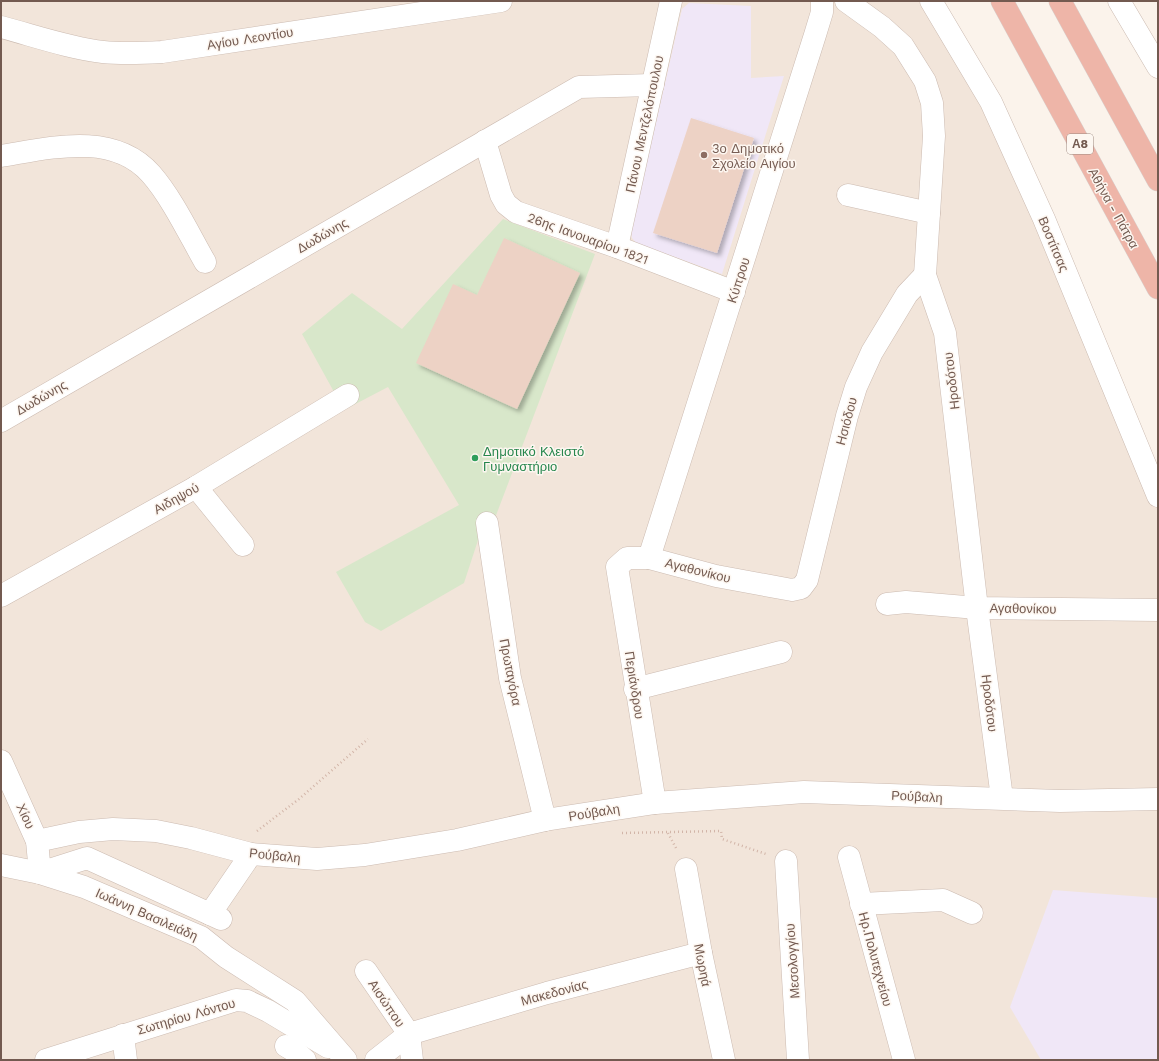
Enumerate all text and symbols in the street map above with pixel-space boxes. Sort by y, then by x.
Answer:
street label: Αγίου Λεοντίου [206,24,294,53]
street label: Πάνου Μεντζελόπουλου [623,54,666,194]
road number: Α8 [1067,134,1093,154]
place label: 3ο Δημοτικό Σχολείο Αιγίου [712,141,796,171]
marker: 3ο Δημοτικό Σχολείο Αιγίου [699,150,709,160]
street label: Αθήνα - Πάτρα [1085,165,1142,251]
street label: 26ης Ιανουαρίου 1821 [525,210,650,267]
street label: Βοστίτσας [1035,214,1072,274]
street label: Δωδώνης [294,215,350,256]
street label: Κύπρου [724,255,753,305]
street label: Ηροδότου [941,351,962,410]
street label: Δωδώνης [13,377,69,418]
street label: Ησιόδου [833,395,860,447]
place label: Δημοτικό Κλειστό Γυμναστήριο [483,444,584,474]
marker: Δημοτικό Κλειστό Γυμναστήριο [470,453,480,463]
street label: Αιδηψού [151,480,202,517]
street label: Αγαθονίκου [664,555,732,586]
street label: Αγαθονίκου [989,600,1057,617]
street label: Πρωταγόρα [497,637,524,707]
street label: Περιάνδρου [622,650,647,720]
street label: Ηροδότου [979,674,1000,733]
street label: Ρούβαλη [891,788,943,805]
street label: Χίου [13,801,38,831]
street label: Ρούβαλη [567,801,621,824]
street label: Ρούβαλη [248,845,301,866]
street label: Ιωάννη Βασιλειάδη [93,885,200,944]
street label: Ηρ.Πολυτεχνείου [856,910,895,1008]
street label: Μεσολογγίου [782,923,803,999]
street label: Μωρηά [691,942,714,988]
street label: Μακεδονίας [519,976,589,1009]
street label: Αισώπου [365,977,408,1030]
street label: Σωτηρίου Λόντου [135,995,237,1038]

